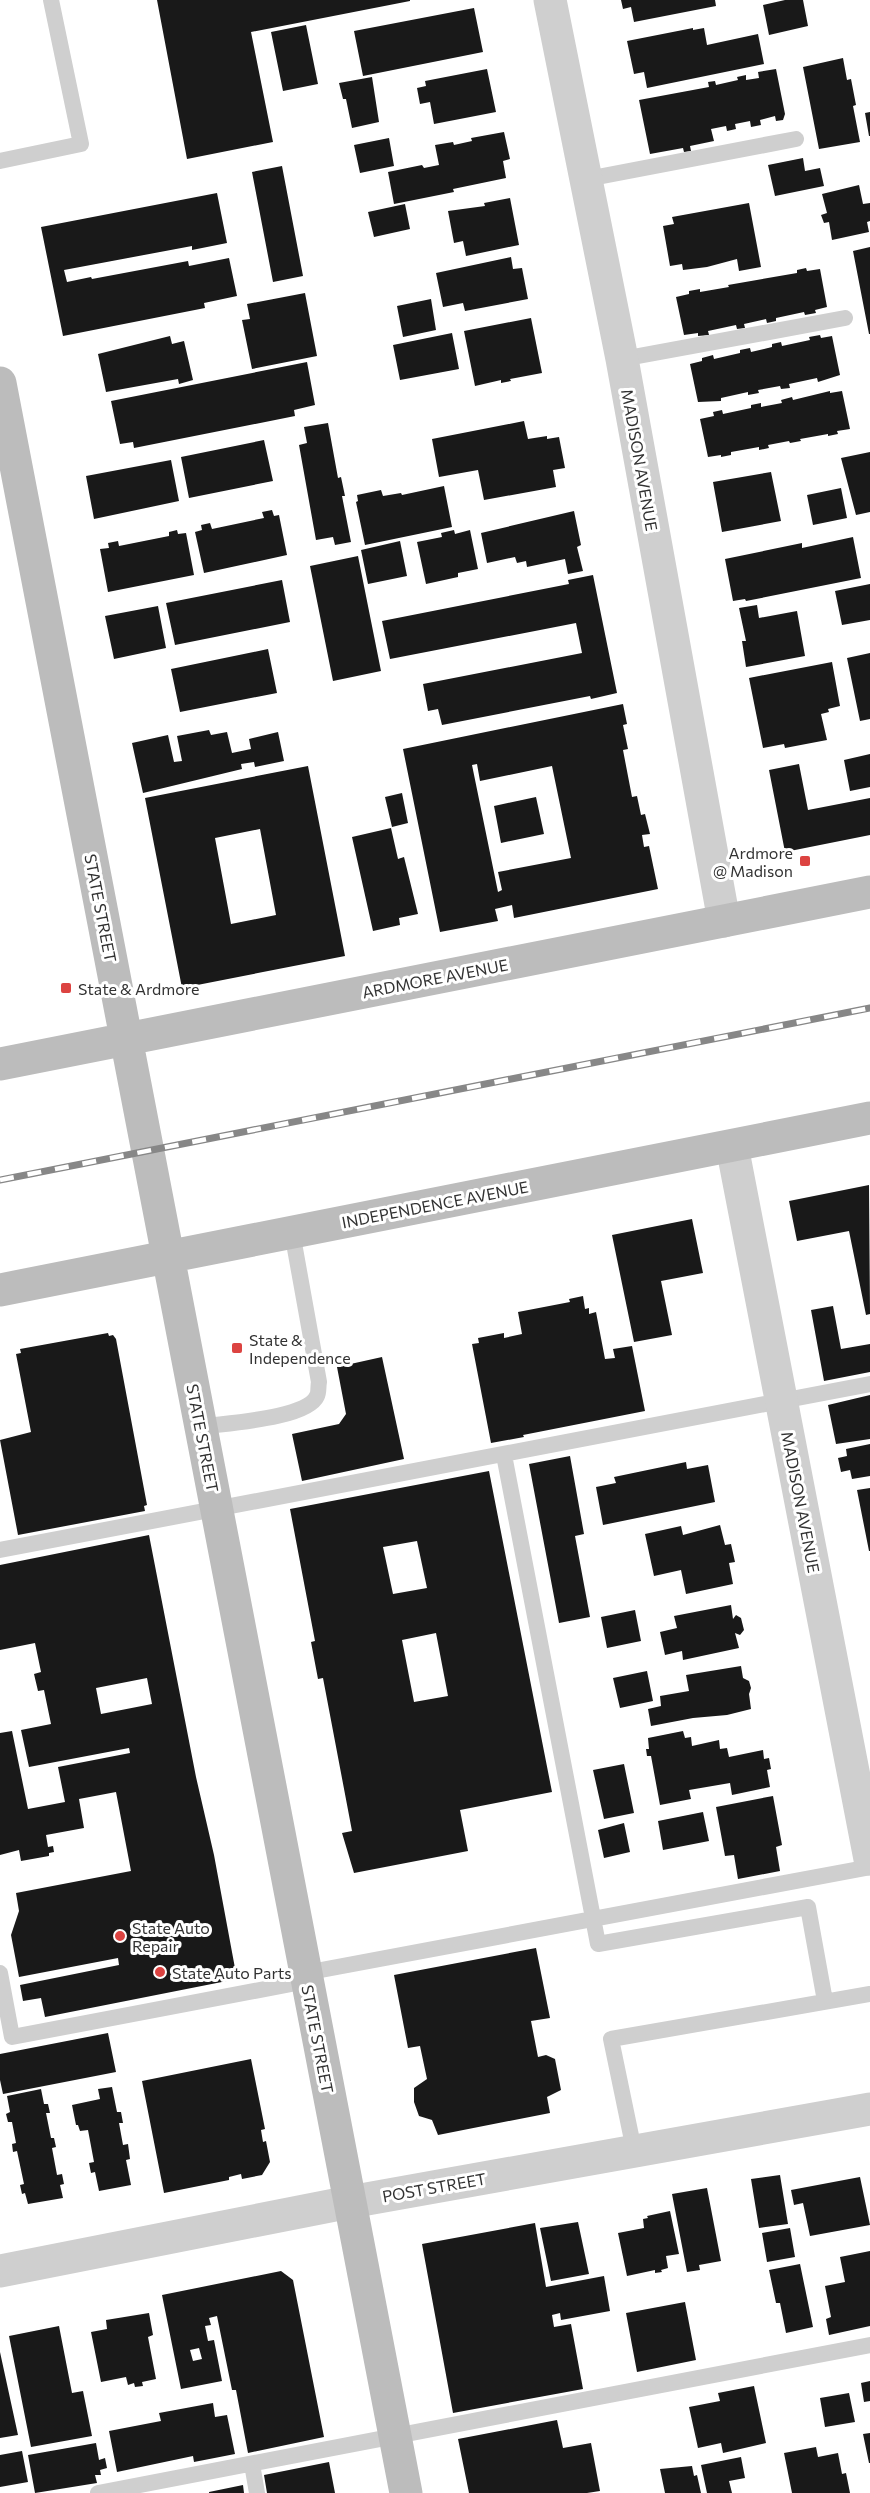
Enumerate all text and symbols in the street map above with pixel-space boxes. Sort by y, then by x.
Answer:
street label: MADISON AVENUE [618,388,662,532]
place label: Ardmore @ Madison [713,843,793,880]
street label: STATE STREET [81,852,121,964]
marker: Ardmore @ Madison [798,854,812,868]
street label: ARDMORE AVENUE [360,955,510,1001]
place label: State & Ardmore [78,979,199,998]
marker: State & Ardmore [59,981,73,995]
street label: INDEPENDENCE AVENUE [340,1177,530,1231]
place label: State & Independence [249,1330,351,1367]
marker: State & Independence [230,1341,244,1355]
street label: STATE STREET [183,1382,223,1494]
street label: MADISON AVENUE [778,1430,824,1574]
place label: State Auto Repair [132,1918,210,1955]
marker: State Auto Repair [113,1929,127,1943]
place label: State Auto Parts [172,1963,292,1982]
marker: State Auto Parts [153,1965,167,1979]
street label: STATE STREET [298,1983,338,2095]
street label: POST STREET [381,2169,487,2205]

